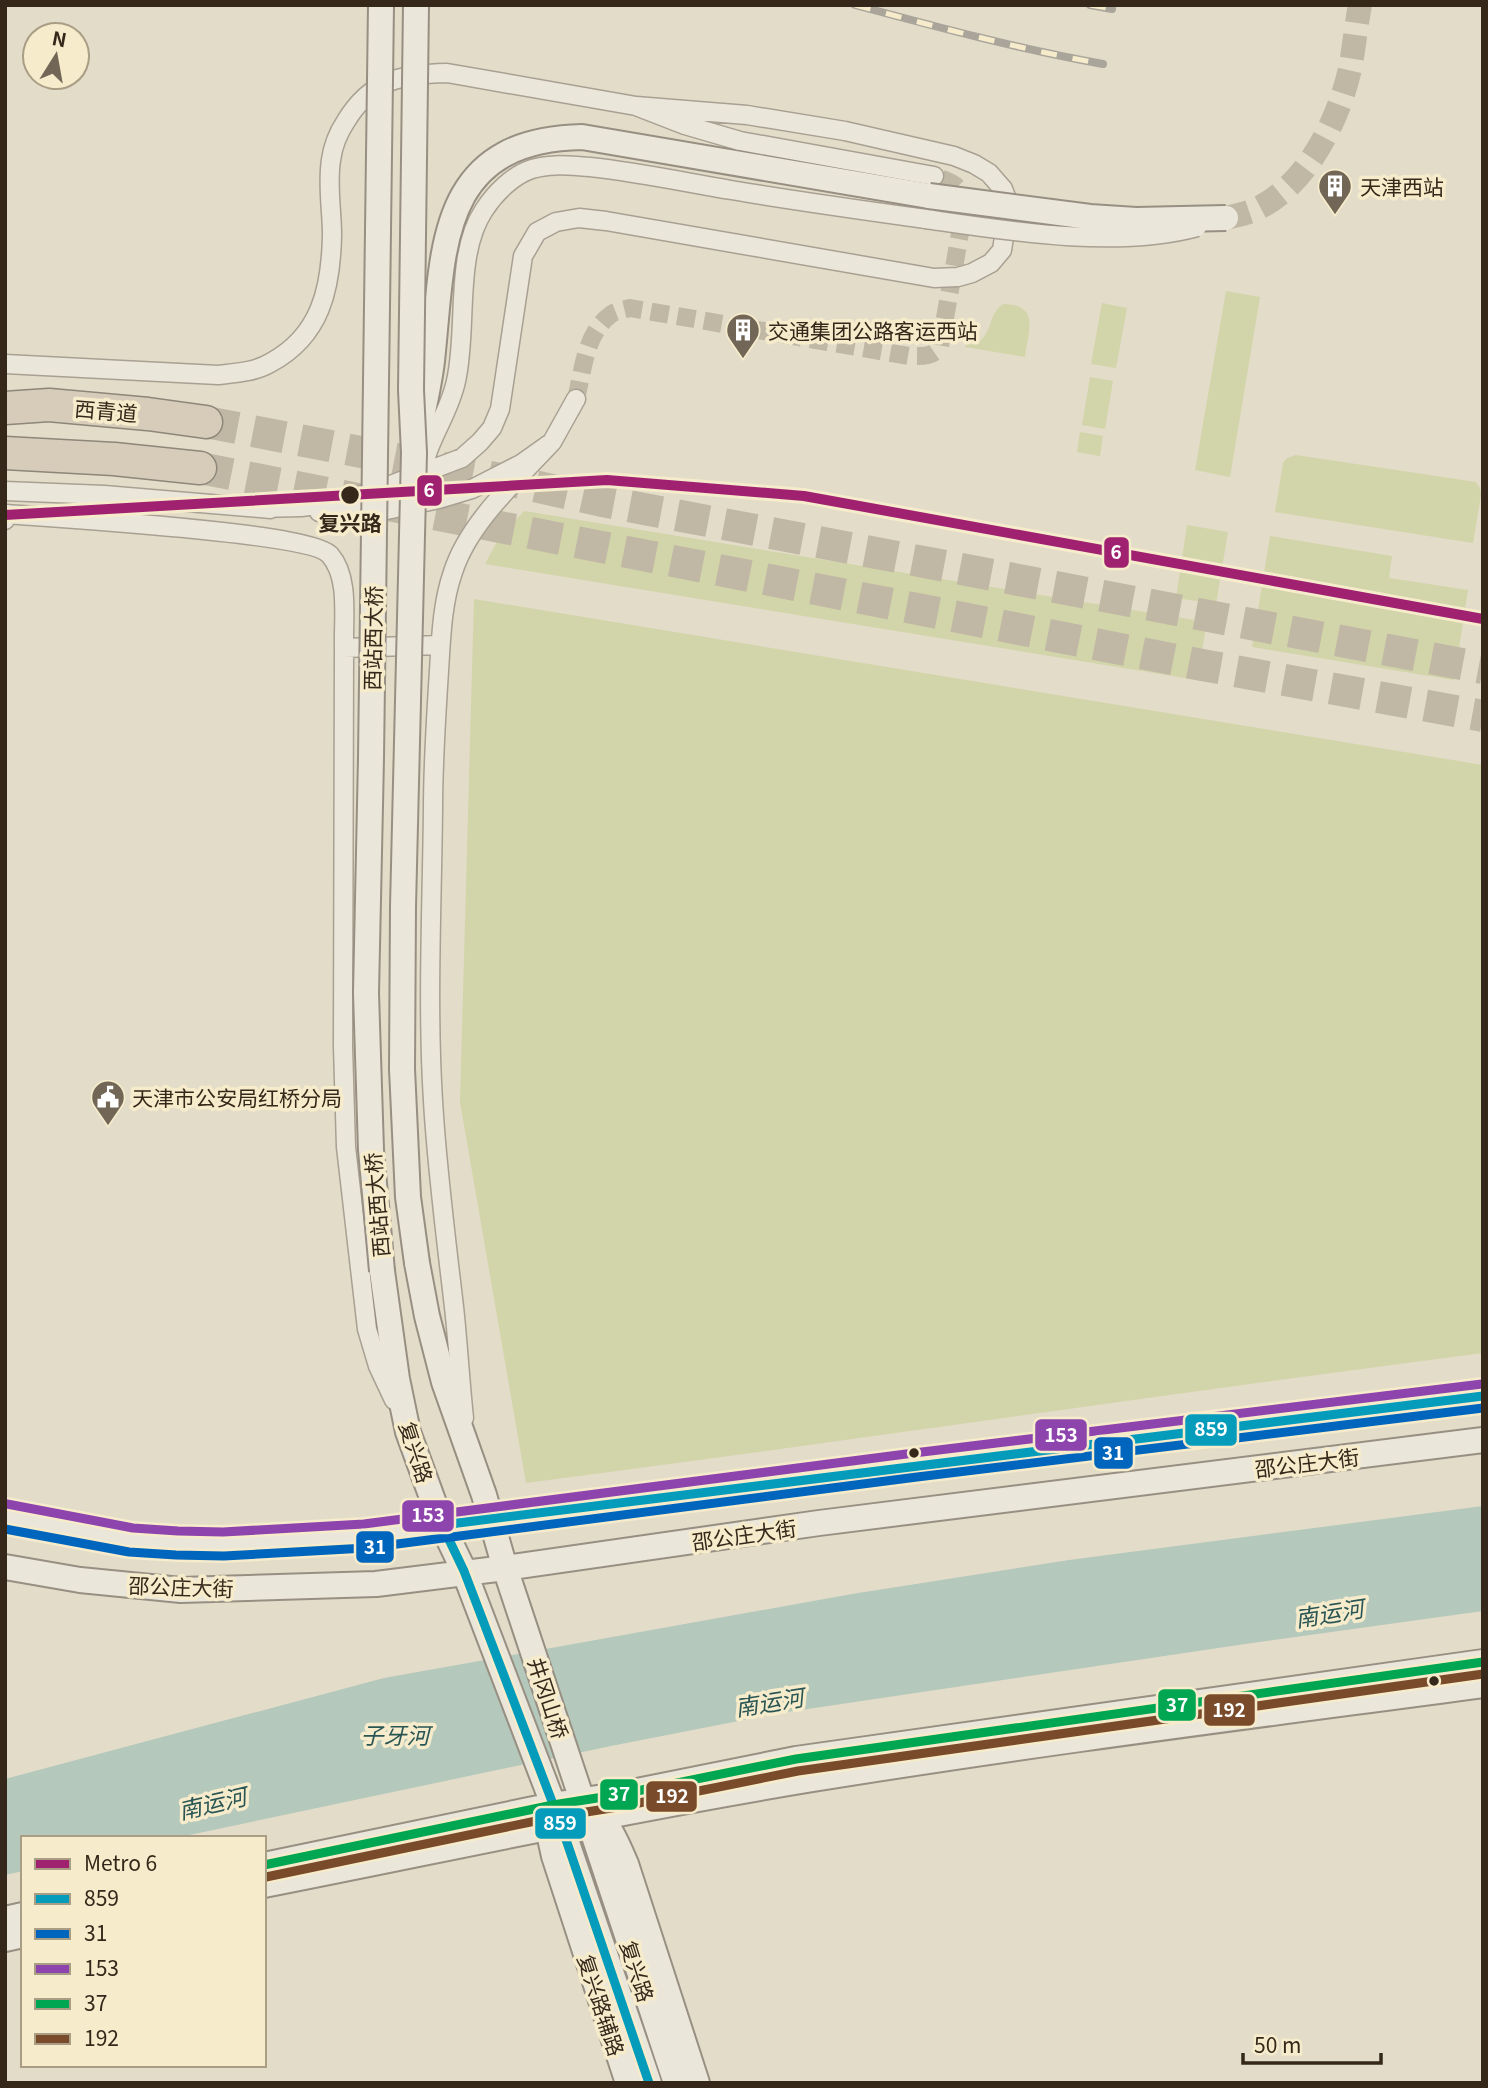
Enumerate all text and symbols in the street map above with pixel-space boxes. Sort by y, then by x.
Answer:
north arrow [21,21,91,91]
text: N [50,23,69,52]
building icon: 天津西站 [1316,167,1354,216]
place label: 天津西站 [1360,171,1444,201]
building icon: 交通集团公路客运西站 [724,311,762,360]
place label: 交通集团公路客运西站 [768,315,978,345]
street label: 西青道 [73,392,139,428]
line badge: 6 [416,474,443,507]
text: 6 [423,475,435,502]
marker: 复兴路 [339,484,361,506]
place label: 复兴路 [319,507,382,537]
line badge: 6 [1103,536,1130,569]
text: 6 [1110,537,1122,564]
street label: 西站西大桥 [356,585,388,691]
public building icon: 天津市公安局红桥分局 [89,1078,127,1127]
place label: 天津市公安局红桥分局 [132,1082,342,1112]
street label: 西站西大桥 [356,1151,396,1259]
line badge: 859 [1184,1413,1238,1447]
text: 859 [1194,1414,1228,1441]
street label: 复兴路 [393,1417,441,1487]
line badge: 153 [1034,1418,1088,1452]
text: 153 [1044,1420,1078,1447]
line badge: 31 [1093,1436,1134,1470]
text: 31 [1102,1438,1124,1465]
street label: 邵公庄大街 [1253,1441,1361,1483]
unlabelled marker [907,1446,921,1460]
line badge: 153 [401,1499,455,1533]
text: 153 [411,1500,445,1527]
street label: 邵公庄大街 [690,1512,798,1556]
line badge: 31 [355,1530,395,1564]
text: 31 [364,1532,386,1559]
street label: 邵公庄大街 [128,1569,234,1603]
water label: 南运河 [1292,1589,1370,1634]
street label: 井冈山桥 [522,1653,576,1743]
unlabelled marker [1427,1674,1441,1688]
water label: 南运河 [732,1678,810,1723]
line badge: 37 [1157,1688,1197,1722]
text: 37 [1166,1690,1188,1717]
line badge: 192 [1203,1693,1256,1727]
text: 192 [1212,1695,1246,1722]
water label: 子牙河 [361,1717,434,1751]
water label: 南运河 [175,1777,253,1826]
line badge: 37 [599,1778,639,1811]
text: 37 [608,1779,630,1806]
line badge: 192 [645,1780,698,1813]
text: 192 [655,1781,689,1808]
line badge: 859 [534,1807,587,1840]
text: 859 [543,1808,577,1835]
legend [21,1836,266,2067]
text: Metro 6 [84,1847,157,1877]
text: 859 [84,1882,119,1912]
text: 31 [84,1917,107,1947]
street label: 复兴路 [614,1936,662,2006]
street label: 复兴路辅路 [572,1950,632,2060]
text: 153 [84,1952,119,1982]
text: 37 [84,1987,107,2017]
text: 192 [84,2022,119,2052]
scale bar [1243,2022,1381,2066]
text: 50 m [1254,2029,1301,2059]

